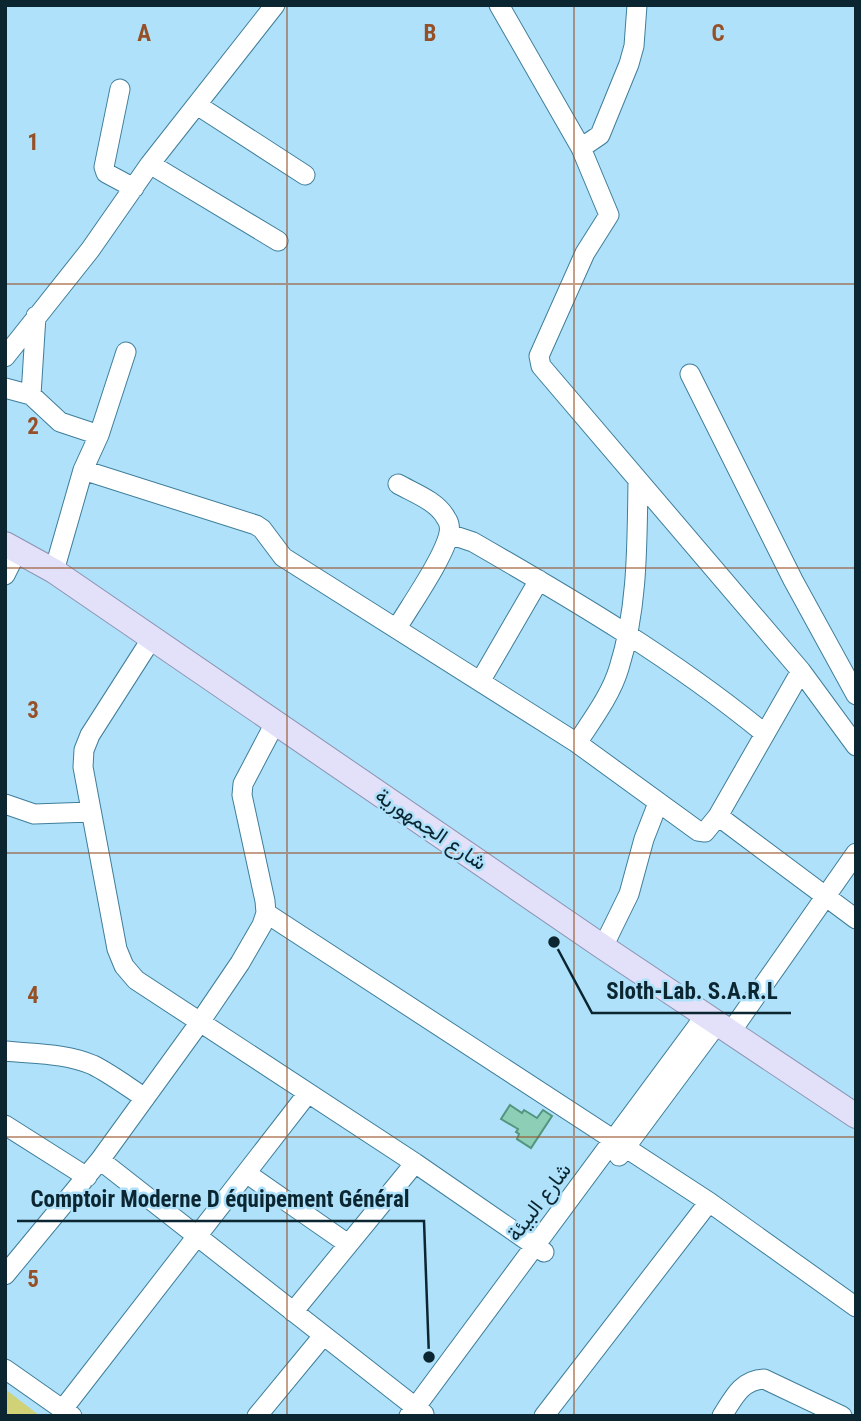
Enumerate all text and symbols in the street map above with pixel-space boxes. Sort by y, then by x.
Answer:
text: A [137,20,151,47]
text: B [424,20,436,47]
text: C [711,20,725,47]
text: 1 [27,129,39,156]
text: 2 [27,413,39,440]
text: 3 [27,697,39,724]
street label: شارع الجمهورية [370,783,491,877]
callout: Sloth-Lab. S.A.R.L [592,969,791,1013]
text: Sloth-Lab. S.A.R.L [606,978,778,1005]
text: 4 [27,982,39,1009]
street label: شارع البيئة [502,1158,578,1247]
callout: Comptoir Moderne D équipement Général [17,1177,424,1221]
text: Comptoir Moderne D équipement Général [30,1186,410,1213]
text: 5 [27,1266,39,1293]

